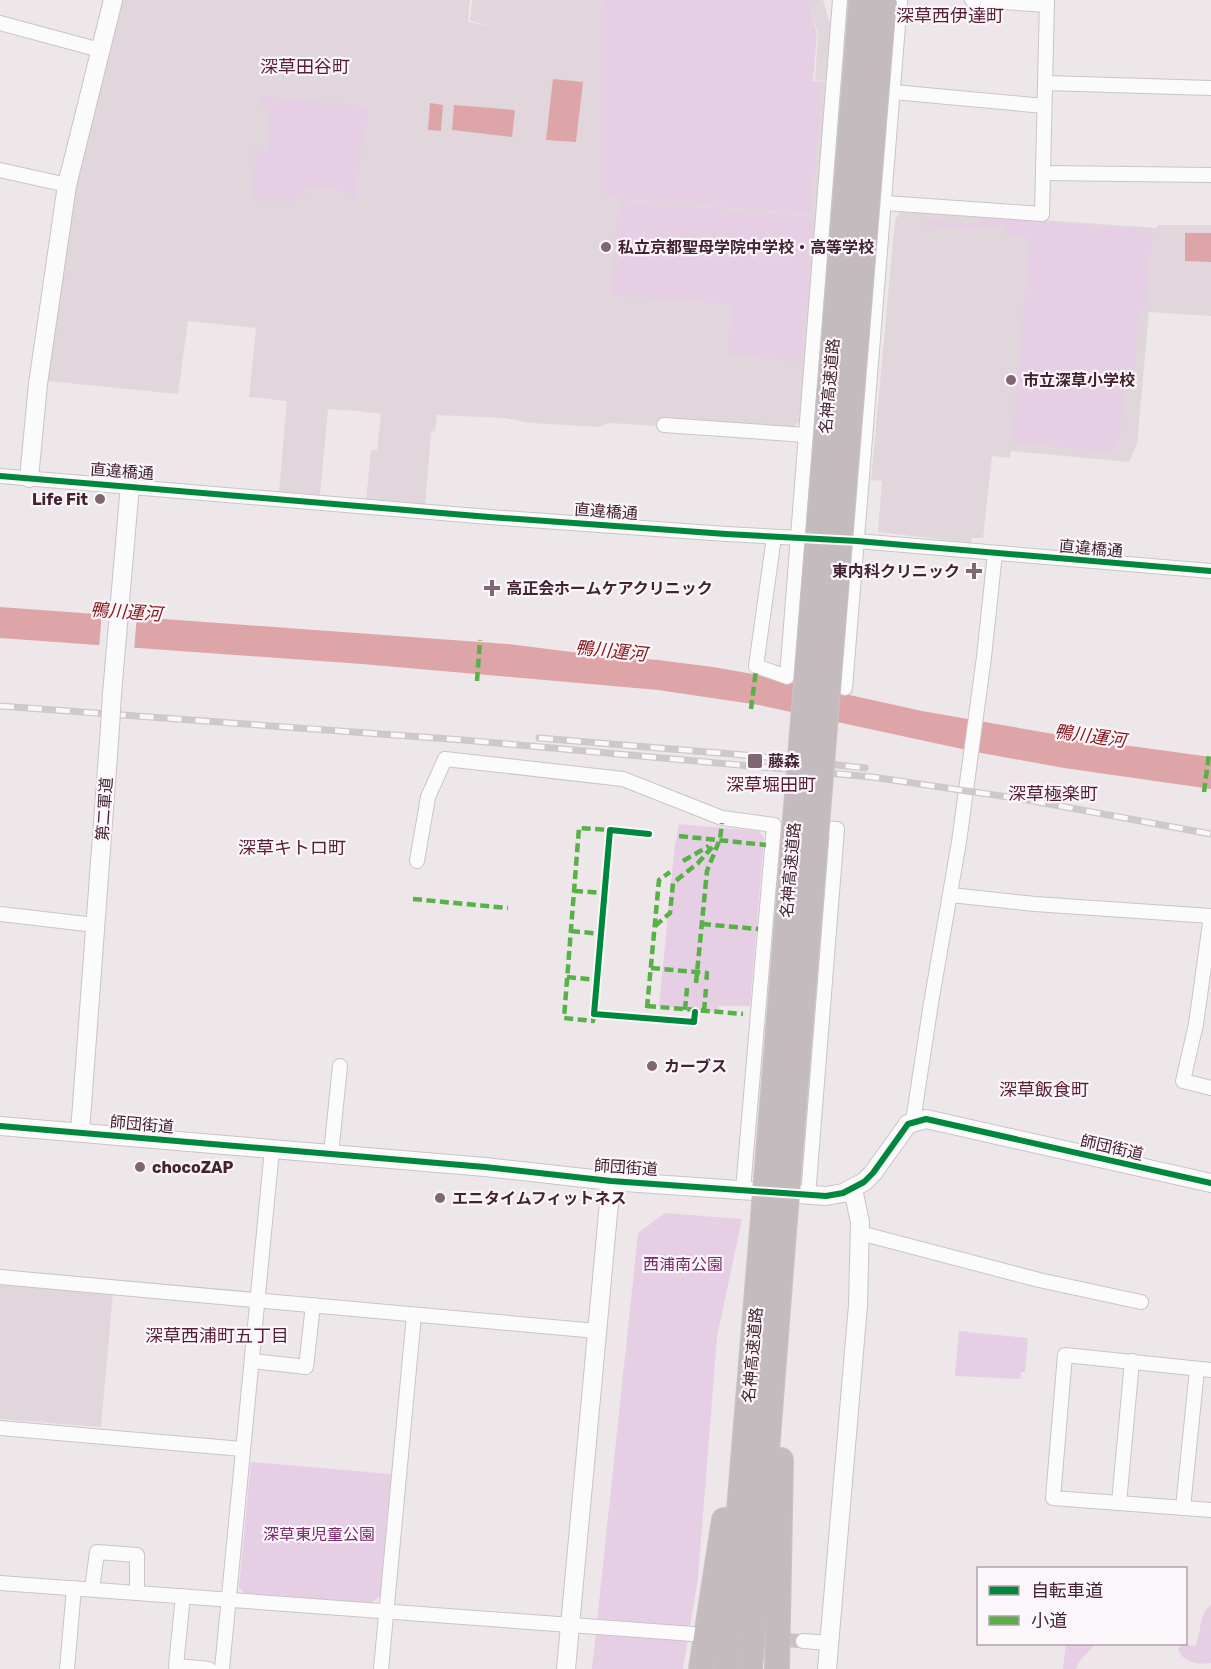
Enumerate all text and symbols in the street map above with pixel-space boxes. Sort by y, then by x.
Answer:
district label: 深草西伊達町 [896,5,1004,27]
district label: 深草田谷町 [260,56,350,78]
place label: 私立京都聖母学院中学校・高等学校 [618,238,874,257]
marker: 私立京都聖母学院中学校・高等学校 [599,240,613,254]
street label: 名神高速道路 [816,337,843,435]
place label: 市立深草小学校 [1023,371,1135,390]
marker: 市立深草小学校 [1004,373,1018,387]
street label: 直違橋通 [89,460,155,483]
place label: Life Fit [32,490,89,509]
marker: Life Fit [93,492,107,506]
street label: 直違橋通 [573,500,639,523]
street label: 直違橋通 [1058,536,1124,561]
place label: 東内科クリニック [832,562,960,581]
marker: 東内科クリニック [965,562,983,580]
marker: 高正会ホームケアクリニック [483,579,501,597]
place label: 高正会ホームケアクリニック [506,579,713,598]
water label: 鴨川運河 [89,599,166,626]
water label: 鴨川運河 [574,636,651,666]
water label: 鴨川運河 [1053,720,1130,752]
marker: 藤森 [746,752,764,770]
place label: 藤森 [768,752,800,771]
district label: 深草堀田町 [726,774,816,796]
street label: 第二軍道 [93,776,116,842]
district label: 深草極楽町 [1008,783,1098,805]
street label: 名神高速道路 [777,821,804,919]
district label: 深草キトロ町 [238,837,346,859]
place label: カーブス [664,1057,727,1076]
marker: カーブス [645,1059,659,1073]
district label: 深草飯食町 [999,1079,1089,1101]
street label: 師団街道 [109,1112,175,1137]
street label: 師団街道 [1079,1131,1145,1164]
street label: 師団街道 [593,1156,659,1179]
place label: chocoZAP [152,1158,234,1177]
marker: chocoZAP [133,1160,147,1174]
place label: エニタイムフィットネス [452,1189,626,1208]
marker: エニタイムフィットネス [433,1191,447,1205]
park label: 西浦南公園 [643,1255,723,1274]
street label: 名神高速道路 [739,1306,766,1404]
district label: 深草西浦町五丁目 [145,1325,289,1347]
park label: 深草東児童公園 [263,1525,375,1544]
legend [977,1567,1187,1645]
text: 自転車道 [1031,1580,1103,1602]
text: 小道 [1031,1610,1067,1632]

